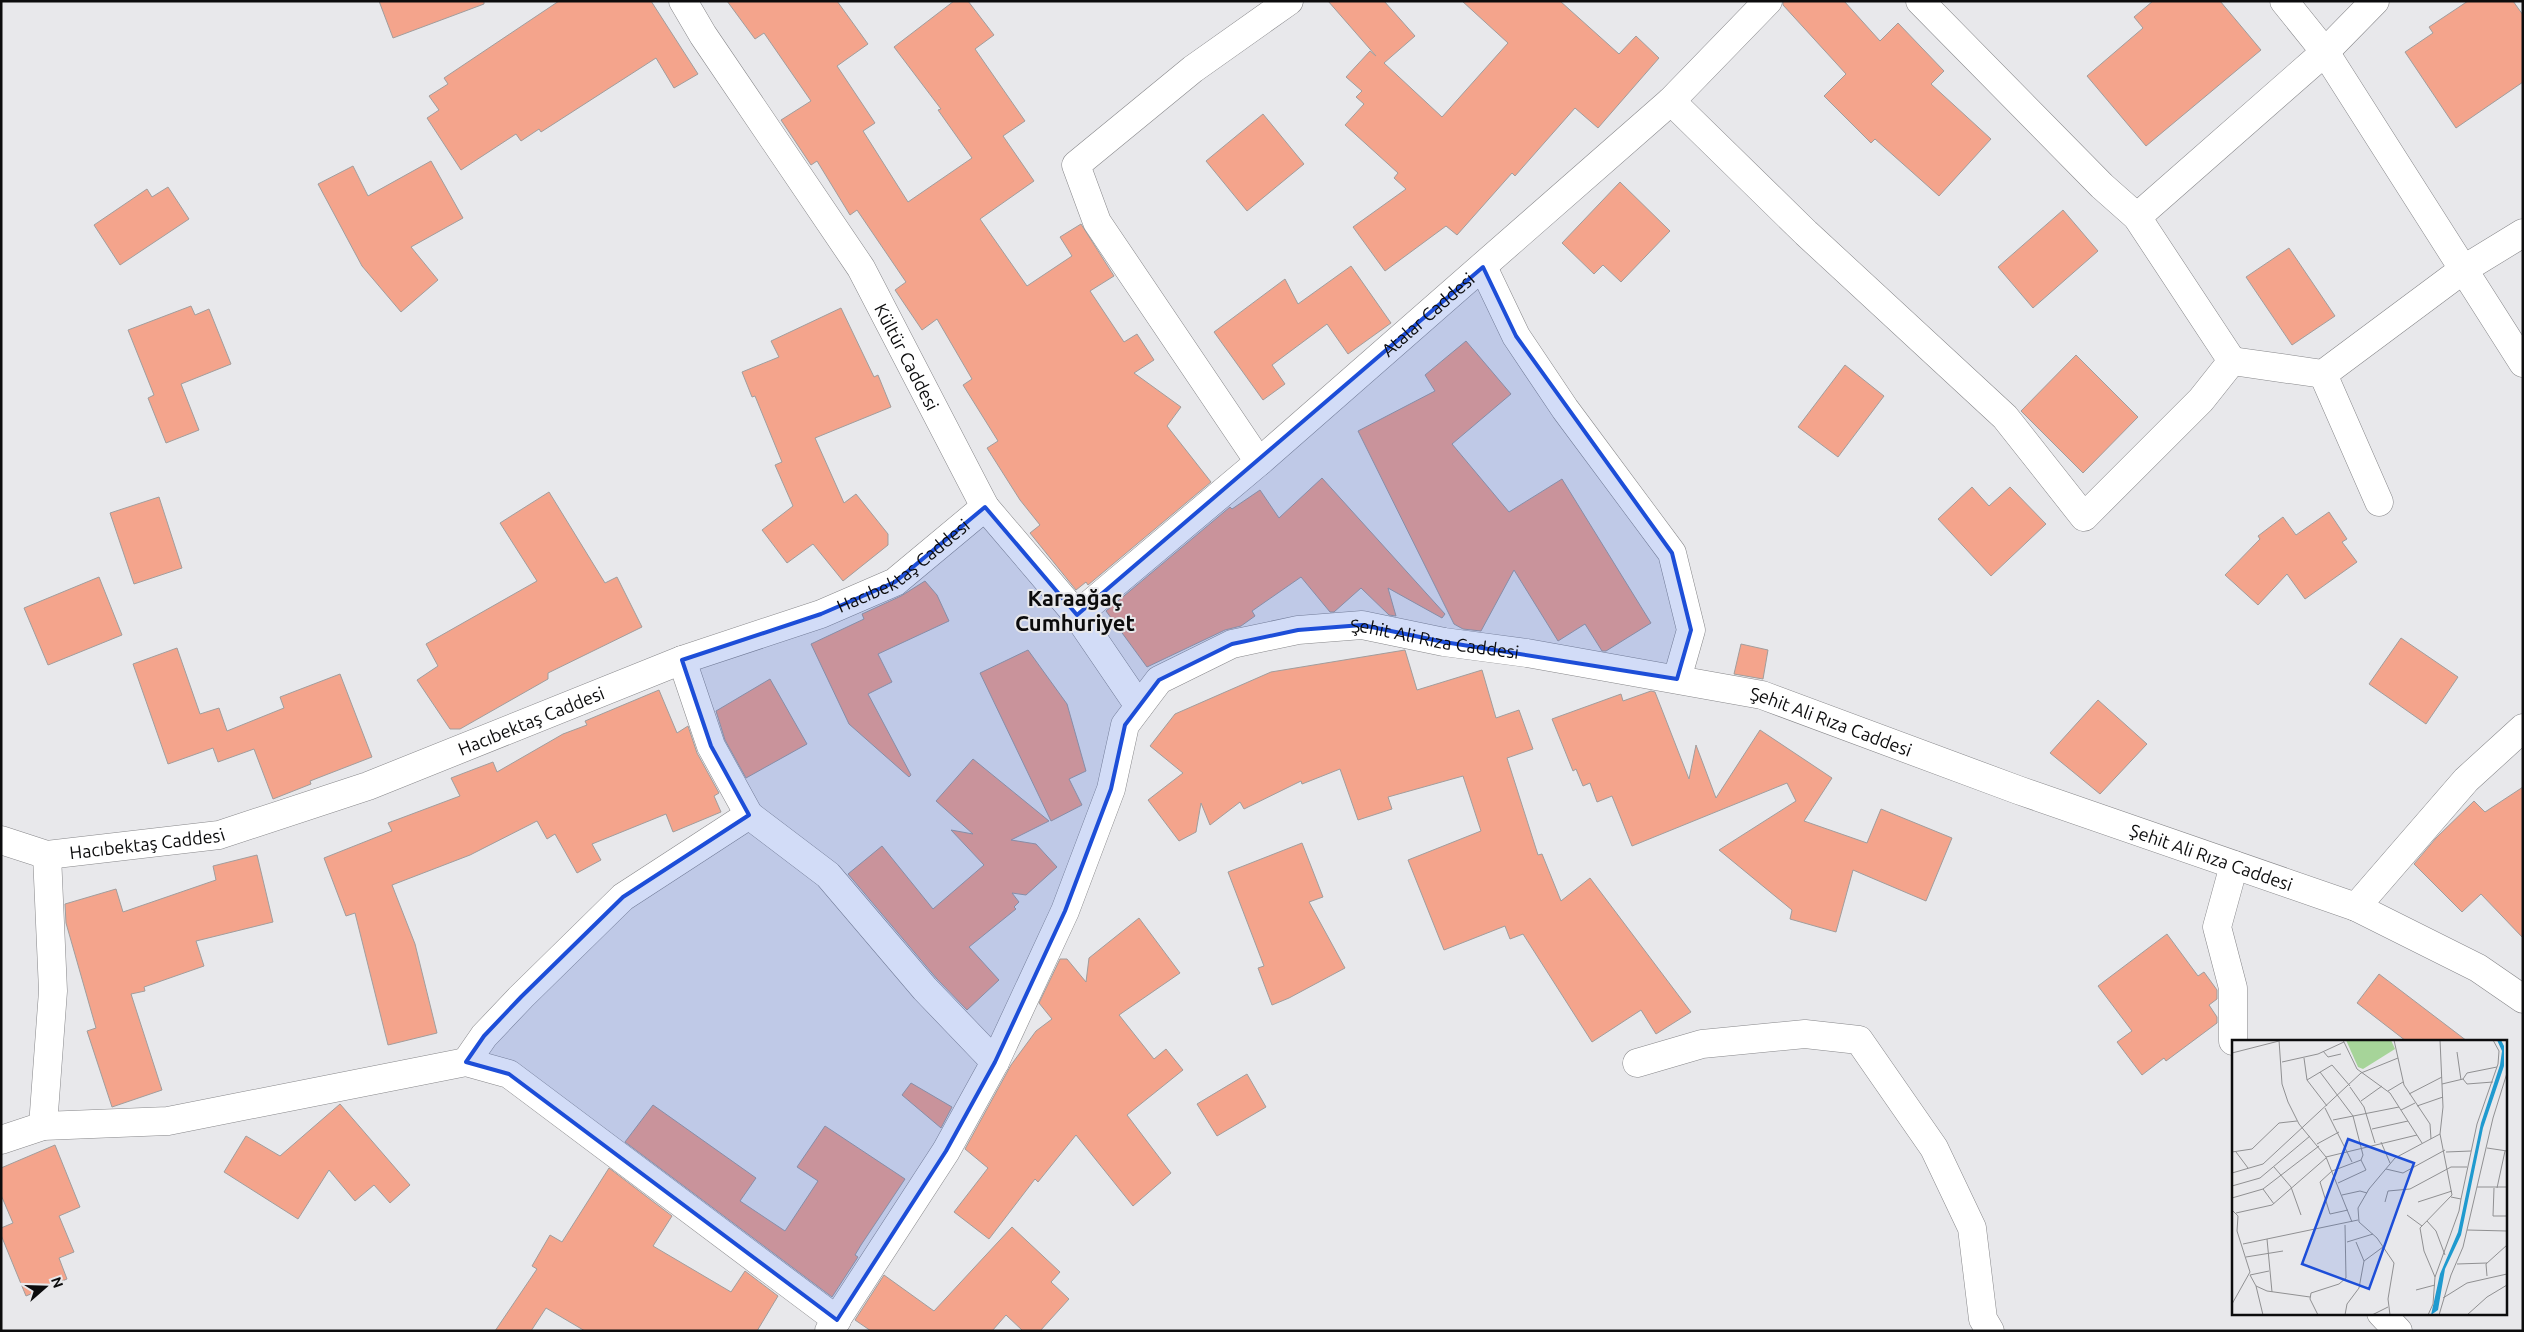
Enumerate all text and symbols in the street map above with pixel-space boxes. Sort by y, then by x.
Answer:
street label: Atalar Caddesi [1377,268,1478,360]
street label: Kültür Caddesi [871,300,943,414]
street label: Hacıbektaş Caddesi [833,515,973,616]
district label: Karaağaç Cumhuriyet [1015,585,1135,635]
street label: Şehit Ali Rıza Caddesi [1350,615,1520,662]
street label: Hacıbektaş Caddesi [455,682,607,759]
street label: Şehit Ali Rıza Caddesi [1749,683,1915,760]
street label: Şehit Ali Rıza Caddesi [2127,820,2295,894]
street label: Hacıbektaş Caddesi [68,824,227,862]
inset map [2232,1040,2506,1314]
north arrow [20,1262,70,1312]
text: N [48,1275,67,1290]

